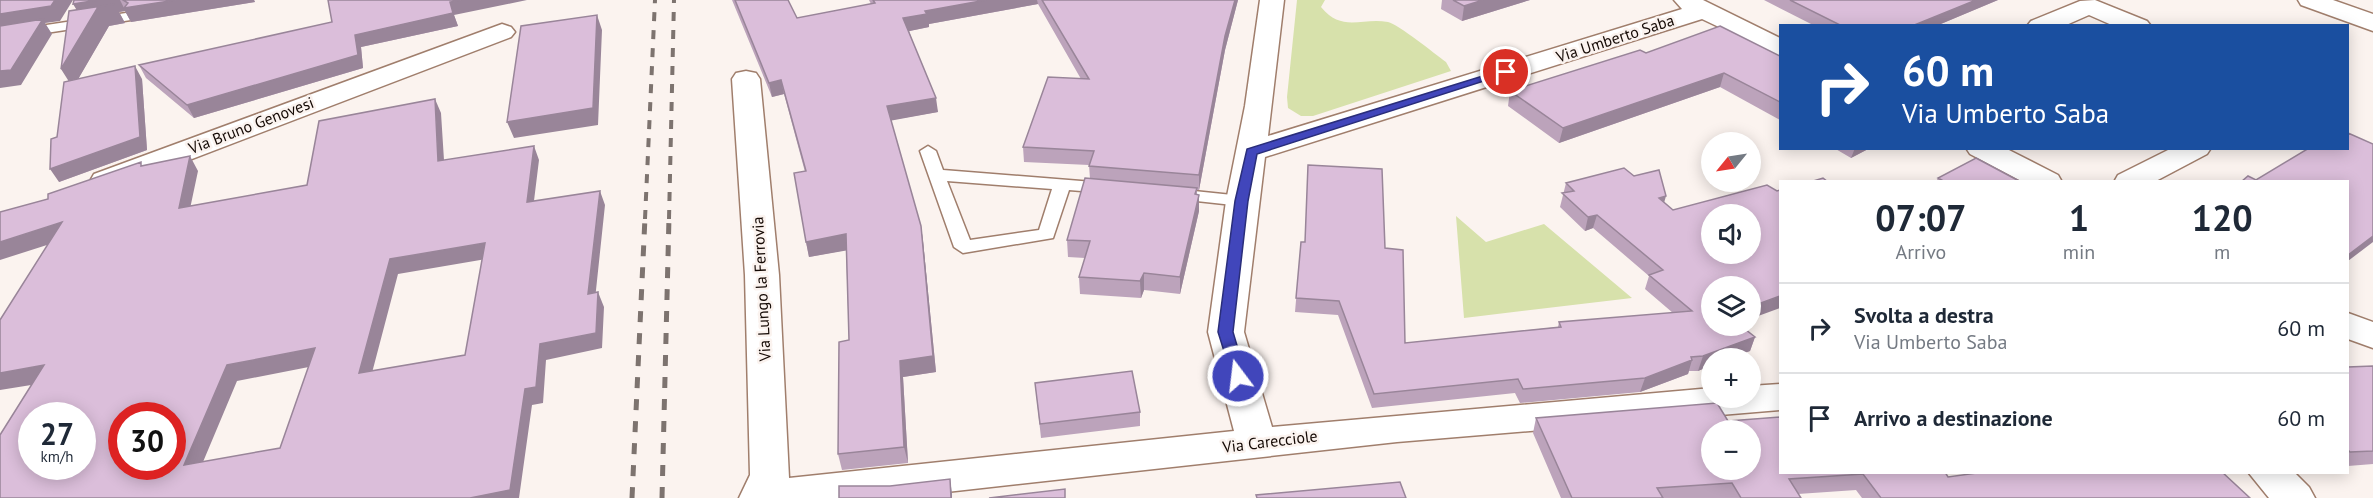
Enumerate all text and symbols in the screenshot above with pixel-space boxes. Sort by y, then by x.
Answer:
street label: Via Umberto Saba [1553,10,1676,67]
text: 60 m [1902,43,1994,98]
pin [1480,46,1531,97]
icon: right [1803,48,1881,126]
icon: arrive [1489,55,1522,88]
street label: Via Bruno Genovesi [185,92,316,158]
text: Via Umberto Saba [1902,96,2109,130]
north arrow [1701,132,1761,192]
map controls [1701,132,1761,480]
text: 07:07 [1875,194,1967,241]
text: 1 [2069,194,2089,241]
text: 120 [2192,194,2253,241]
button: sound [1701,204,1761,264]
street label: Via Lungo la Ferrovia [747,216,775,363]
text: Arrivo [1895,239,1946,265]
text: min [2063,239,2095,265]
text: m [2214,239,2230,265]
button: layers [1701,276,1761,336]
text: Svolta a destra [1854,301,1994,329]
icon: right [1803,312,1836,345]
text: 60 m [2277,314,2325,342]
text: Via Umberto Saba [1854,329,2008,355]
position arrow [1206,344,1270,408]
button: + [1701,348,1761,408]
speed limit sign: 30 [108,402,186,480]
icon: arrive [1803,402,1836,435]
text: Arrivo a destinazione [1854,404,2053,432]
text: 60 m [2277,404,2325,432]
text: 27 [40,414,74,453]
button: − [1701,420,1761,480]
street label: Via Carecciole [1220,425,1319,457]
text: km/h [41,447,73,466]

